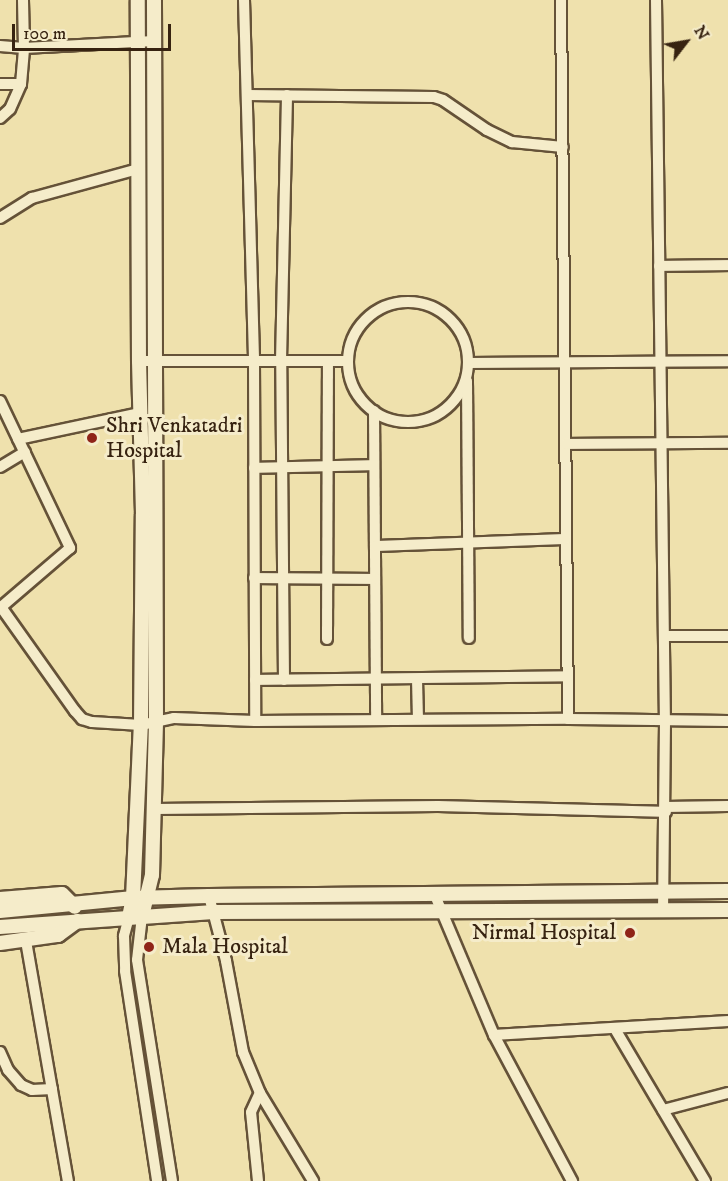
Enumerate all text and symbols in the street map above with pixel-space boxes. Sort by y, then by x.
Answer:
scale bar [15,12,174,50]
north arrow [656,12,716,72]
text: N [689,22,713,44]
text: 100 m [23,23,66,45]
place label: Shri Venkatadri Hospital [106,412,242,464]
marker: Shri Venkatadri Hospital [83,429,101,447]
place label: Nirmal Hospital [472,920,616,946]
marker: Nirmal Hospital [621,924,639,942]
place label: Mala Hospital [162,934,288,960]
marker: Mala Hospital [140,938,158,956]

